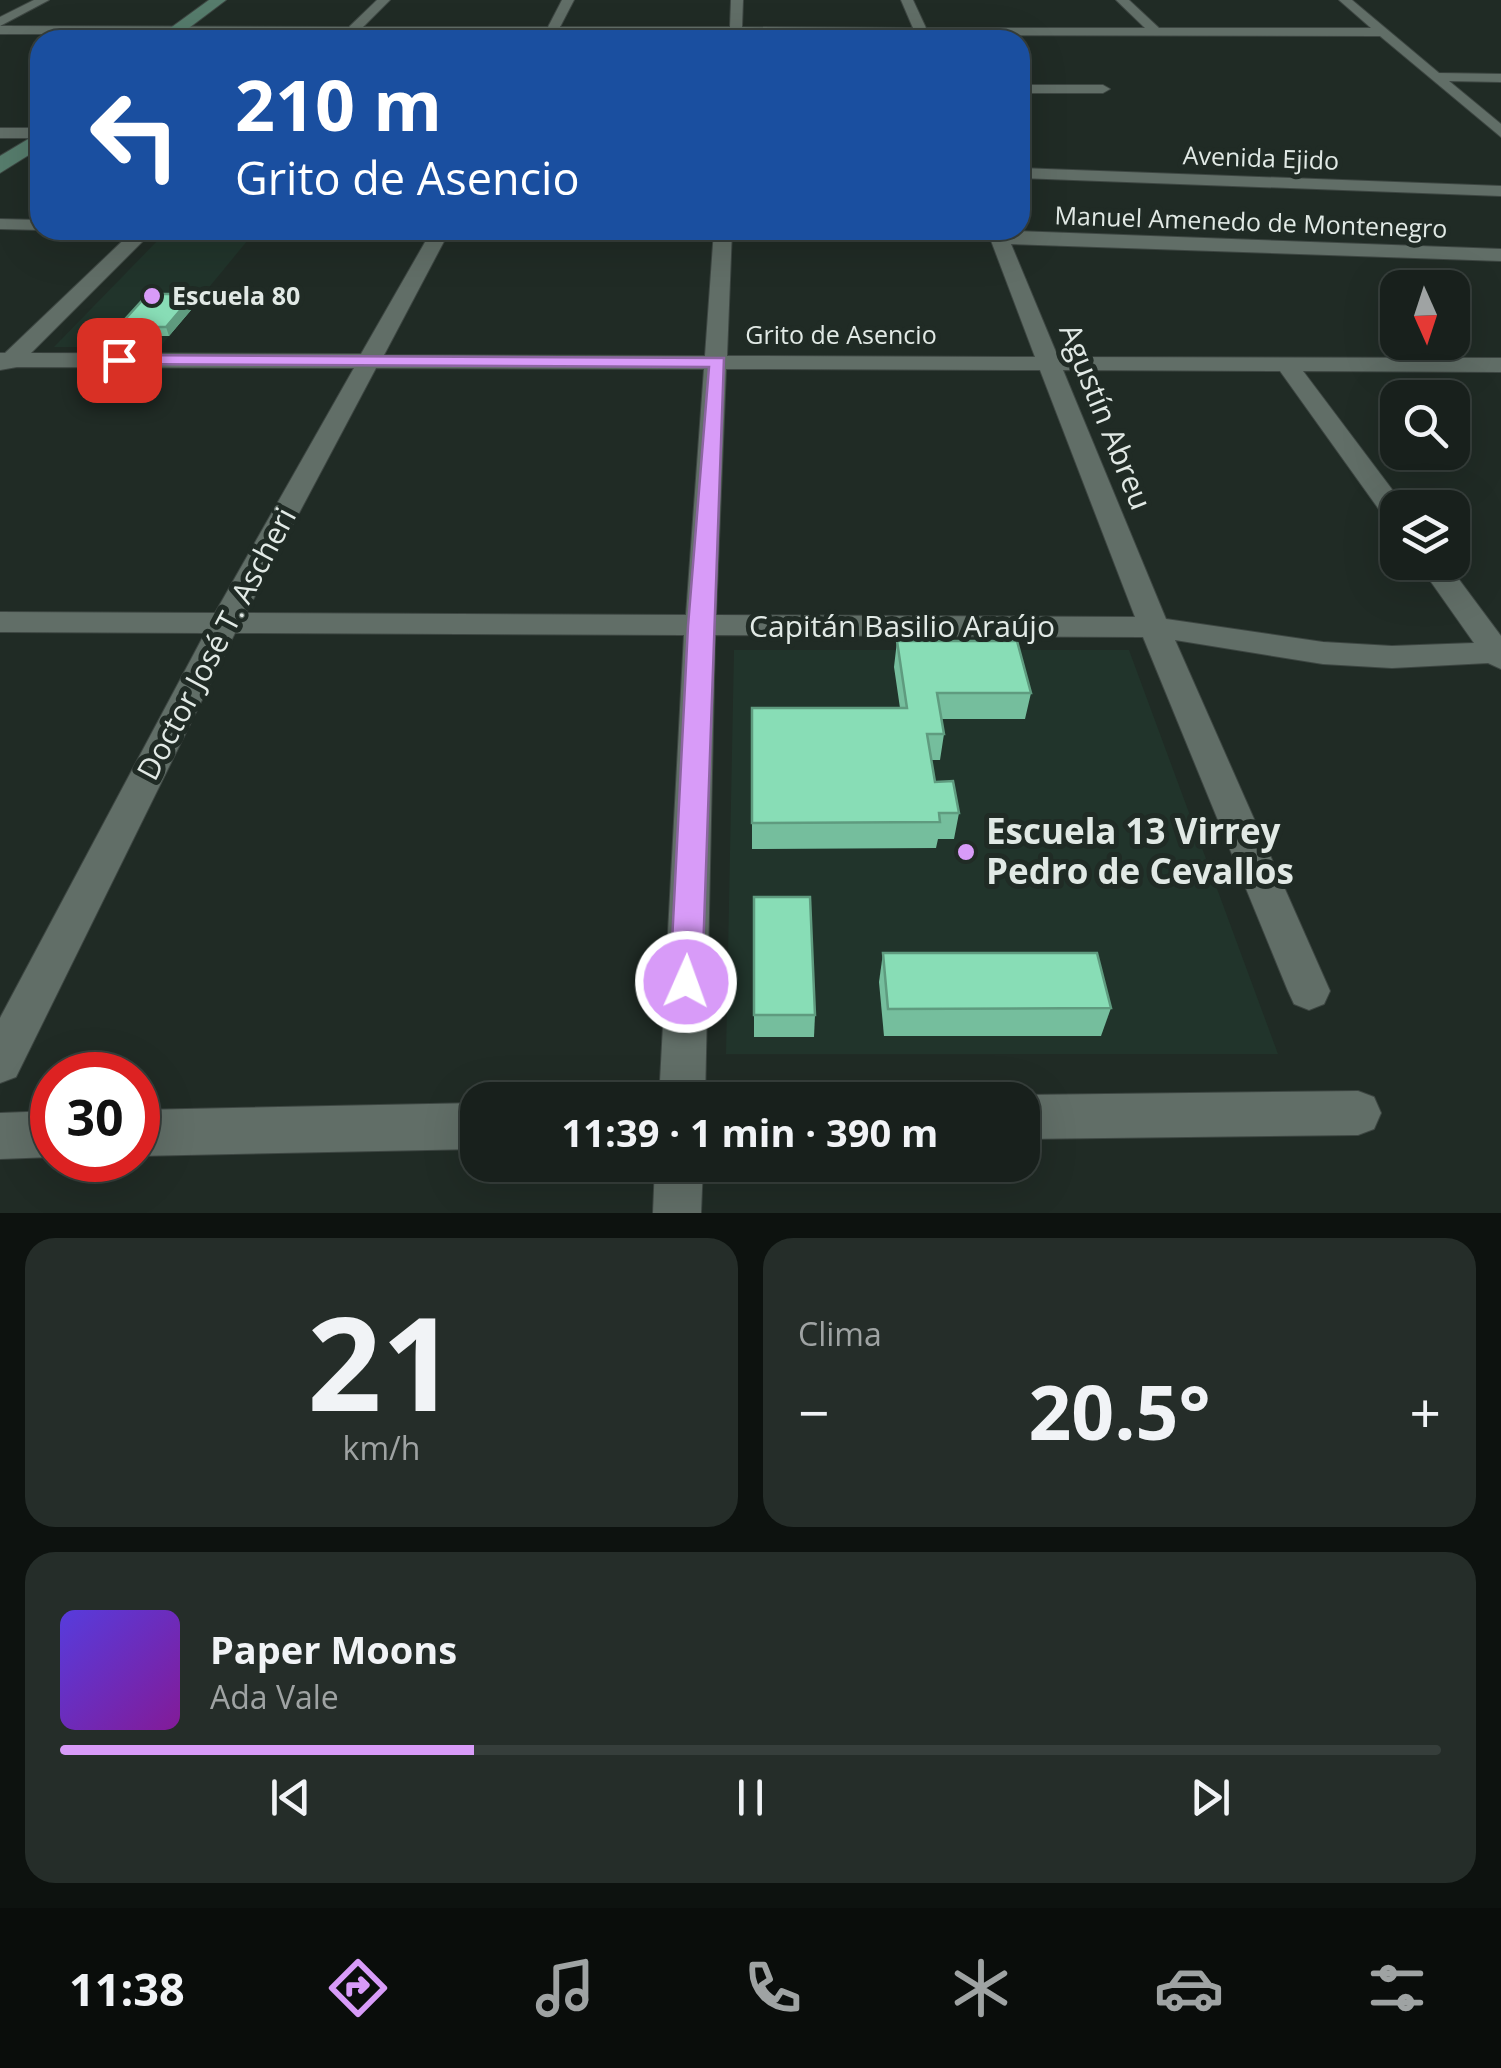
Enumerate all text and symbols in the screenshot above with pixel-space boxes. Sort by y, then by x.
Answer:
text: 210 m [235,56,442,152]
icon: left [70,70,200,200]
street label: Avenida Ejido [1182,137,1340,177]
text: Grito de Asencio [235,147,580,208]
street label: Manuel Amenedo de Montenegro [1054,197,1448,245]
north arrow [1380,270,1470,360]
map controls [1380,270,1470,580]
place label: Escuela 80 [172,278,300,312]
marker: Escuela 80 [141,285,163,307]
street label: Grito de Asencio [745,317,937,351]
street label: Agustín Abreu [1050,317,1162,516]
pin [77,318,162,403]
icon: arrive [92,333,147,388]
button: search [1380,380,1470,470]
button: layers [1380,490,1470,580]
street label: Doctor José T. Ascheri [126,500,305,787]
street label: Capitán Basilio Araújo [749,605,1055,646]
place label: Escuela 13 Virrey Pedro de Cevallos [986,807,1294,894]
marker: Escuela 13 Virrey Pedro de Cevallos [955,841,977,863]
position arrow [634,930,738,1034]
speed limit sign: 30 [30,1052,160,1182]
text: 11:39 · 1 min · 390 m [562,1106,938,1158]
text: 21 [307,1272,456,1449]
text: Clima [798,1312,882,1355]
text: 20.5° [1028,1360,1211,1462]
text: − [798,1374,829,1449]
text: + [1410,1374,1441,1449]
text: km/h [343,1426,420,1469]
text: Paper Moons [210,1623,457,1675]
text: Ada Vale [210,1675,339,1718]
icon: previous [263,1770,318,1825]
icon: pause [723,1770,778,1825]
icon: next [1183,1770,1238,1825]
icon: directions [323,1953,393,2023]
icon: music [530,1953,600,2023]
icon: phone [738,1953,808,2023]
icon: climate [946,1953,1016,2023]
icon: car [1154,1953,1224,2023]
icon: filters [1362,1953,1432,2023]
text: 11:38 [69,1958,185,2019]

